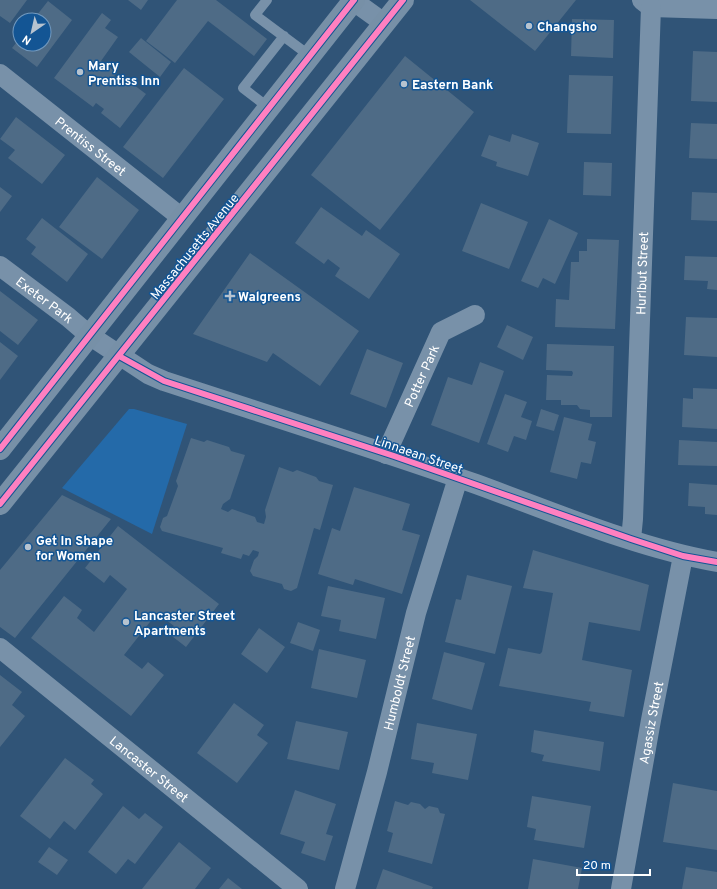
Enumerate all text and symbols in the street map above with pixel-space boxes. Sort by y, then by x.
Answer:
north arrow [12,12,52,52]
place label: Changsho [537,20,597,36]
marker: Changsho [524,21,534,31]
text: N [20,31,34,47]
place label: Mary Prentiss Inn [88,59,160,90]
marker: Mary Prentiss Inn [75,67,85,77]
place label: Eastern Bank [412,78,493,94]
marker: Eastern Bank [399,79,409,89]
street label: Prentiss Street [51,115,129,181]
street label: Massachusetts Avenue [148,191,243,303]
street label: Hurlbut Street [634,231,653,315]
street label: Exeter Park [12,274,76,328]
place label: Walgreens [238,290,301,306]
marker: Walgreens [225,291,235,301]
street label: Potter Park [402,343,444,410]
street label: Linnaean Street [372,433,465,479]
place label: Get In Shape for Women [36,534,113,565]
marker: Get In Shape for Women [23,542,33,552]
place label: Lancaster Street Apartments [134,609,235,640]
marker: Lancaster Street Apartments [121,617,131,627]
street label: Humboldt Street [381,634,420,732]
street label: Agassiz Street [637,680,668,766]
street label: Lancaster Street [105,734,191,807]
scale bar [577,851,650,877]
text: 20 m [583,858,611,874]

